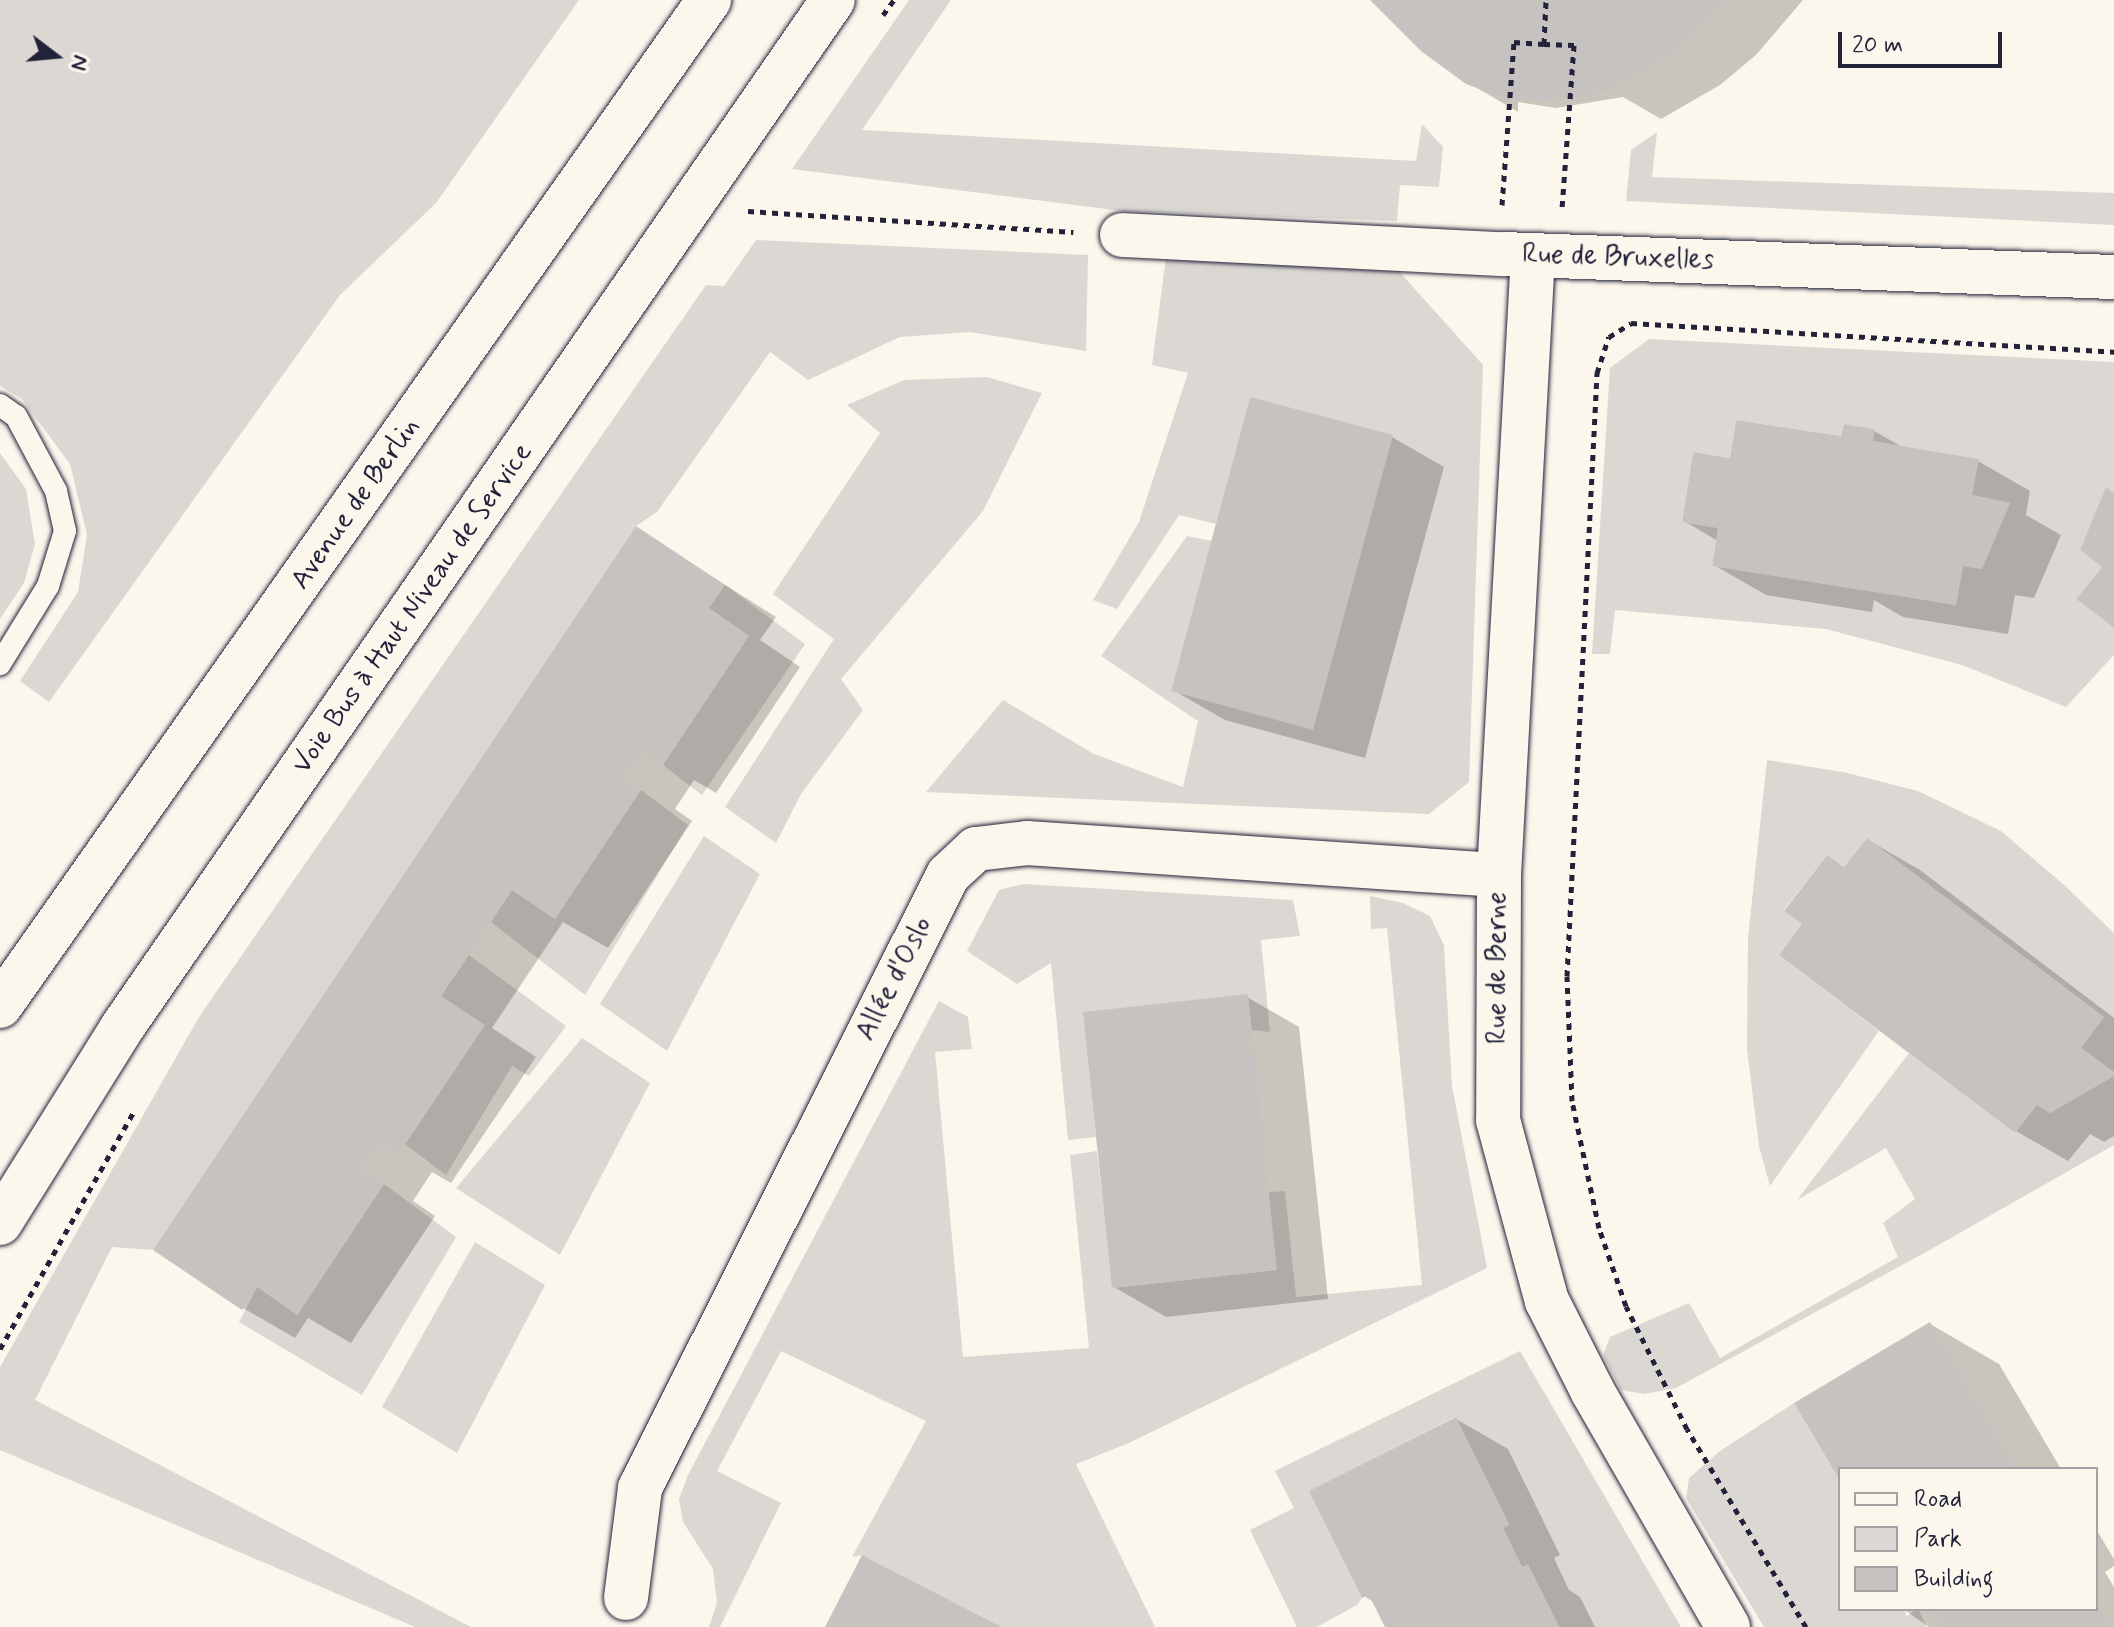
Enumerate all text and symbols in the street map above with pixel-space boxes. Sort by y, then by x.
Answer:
north arrow [16,16,96,96]
scale bar [1842,16,2006,66]
text: 20 m [1852,30,1903,61]
text: N [64,52,95,74]
street label: Rue de Bruxelles [1522,238,1714,278]
street label: Avenue de Berlin [284,411,428,597]
street label: Voie Bus à Haut Niveau de Service [286,438,540,780]
street label: Rue de Berne [1481,888,1515,1048]
street label: Allée d'Oslo [850,912,940,1046]
legend [1838,1467,2098,1611]
text: Road [1914,1484,1962,1515]
text: Park [1914,1524,1962,1555]
text: Building [1914,1564,1994,1595]

